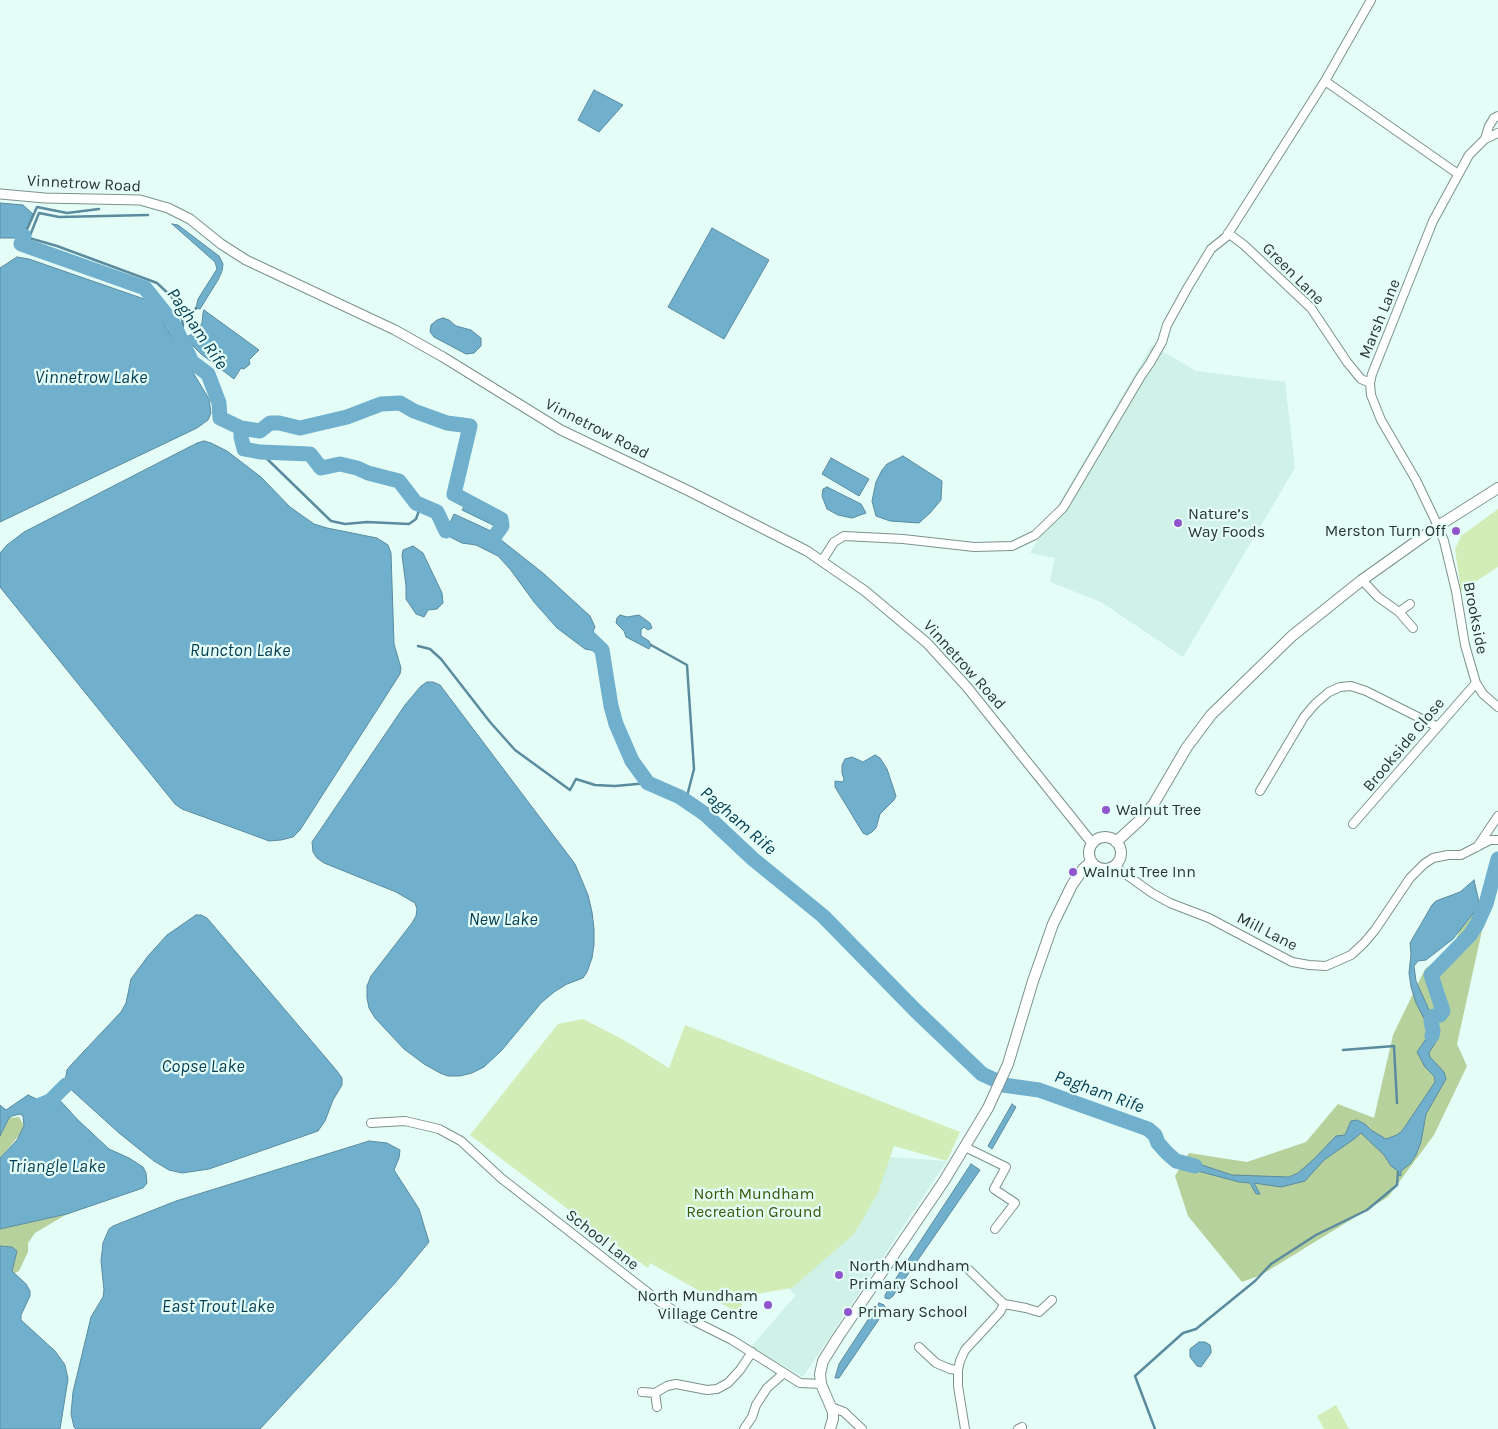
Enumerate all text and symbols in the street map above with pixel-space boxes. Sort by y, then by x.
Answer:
street label: Vinnetrow Road [27,171,141,197]
street label: Green Lane [1258,239,1328,309]
street label: Marsh Lane [1355,276,1405,362]
water label: Pagham Rife [162,284,232,374]
water label: Vinnetrow Lake [35,367,147,389]
street label: Vinnetrow Road [542,395,652,463]
place label: Nature’s Way Foods [1188,504,1265,542]
marker: Nature’s Way Foods [1172,517,1184,529]
place label: Merston Turn Off [1325,521,1446,541]
marker: Merston Turn Off [1450,525,1462,537]
street label: Brookside [1459,580,1491,656]
street label: Vinnetrow Road [919,616,1009,714]
water label: Runcton Lake [190,640,290,662]
street label: Brookside Close [1359,694,1449,796]
water label: Pagham Rife [696,782,780,860]
place label: Walnut Tree [1116,800,1201,820]
marker: Walnut Tree [1100,804,1112,816]
place label: Walnut Tree Inn [1083,862,1196,882]
marker: Walnut Tree Inn [1067,866,1079,878]
water label: New Lake [468,909,538,931]
street label: Mill Lane [1234,909,1300,955]
water label: Copse Lake [161,1056,245,1078]
water label: Pagham Rife [1051,1066,1147,1118]
water label: Triangle Lake [9,1156,105,1178]
park label: North Mundham Recreation Ground [686,1184,822,1222]
street label: School Lane [562,1205,642,1275]
place label: North Mundham Primary School [849,1256,970,1294]
marker: North Mundham Primary School [833,1269,845,1281]
place label: North Mundham Village Centre [637,1286,758,1324]
water label: East Trout Lake [162,1296,274,1318]
marker: North Mundham Village Centre [762,1299,774,1311]
place label: Primary School [858,1302,968,1322]
marker: Primary School [842,1306,854,1318]

